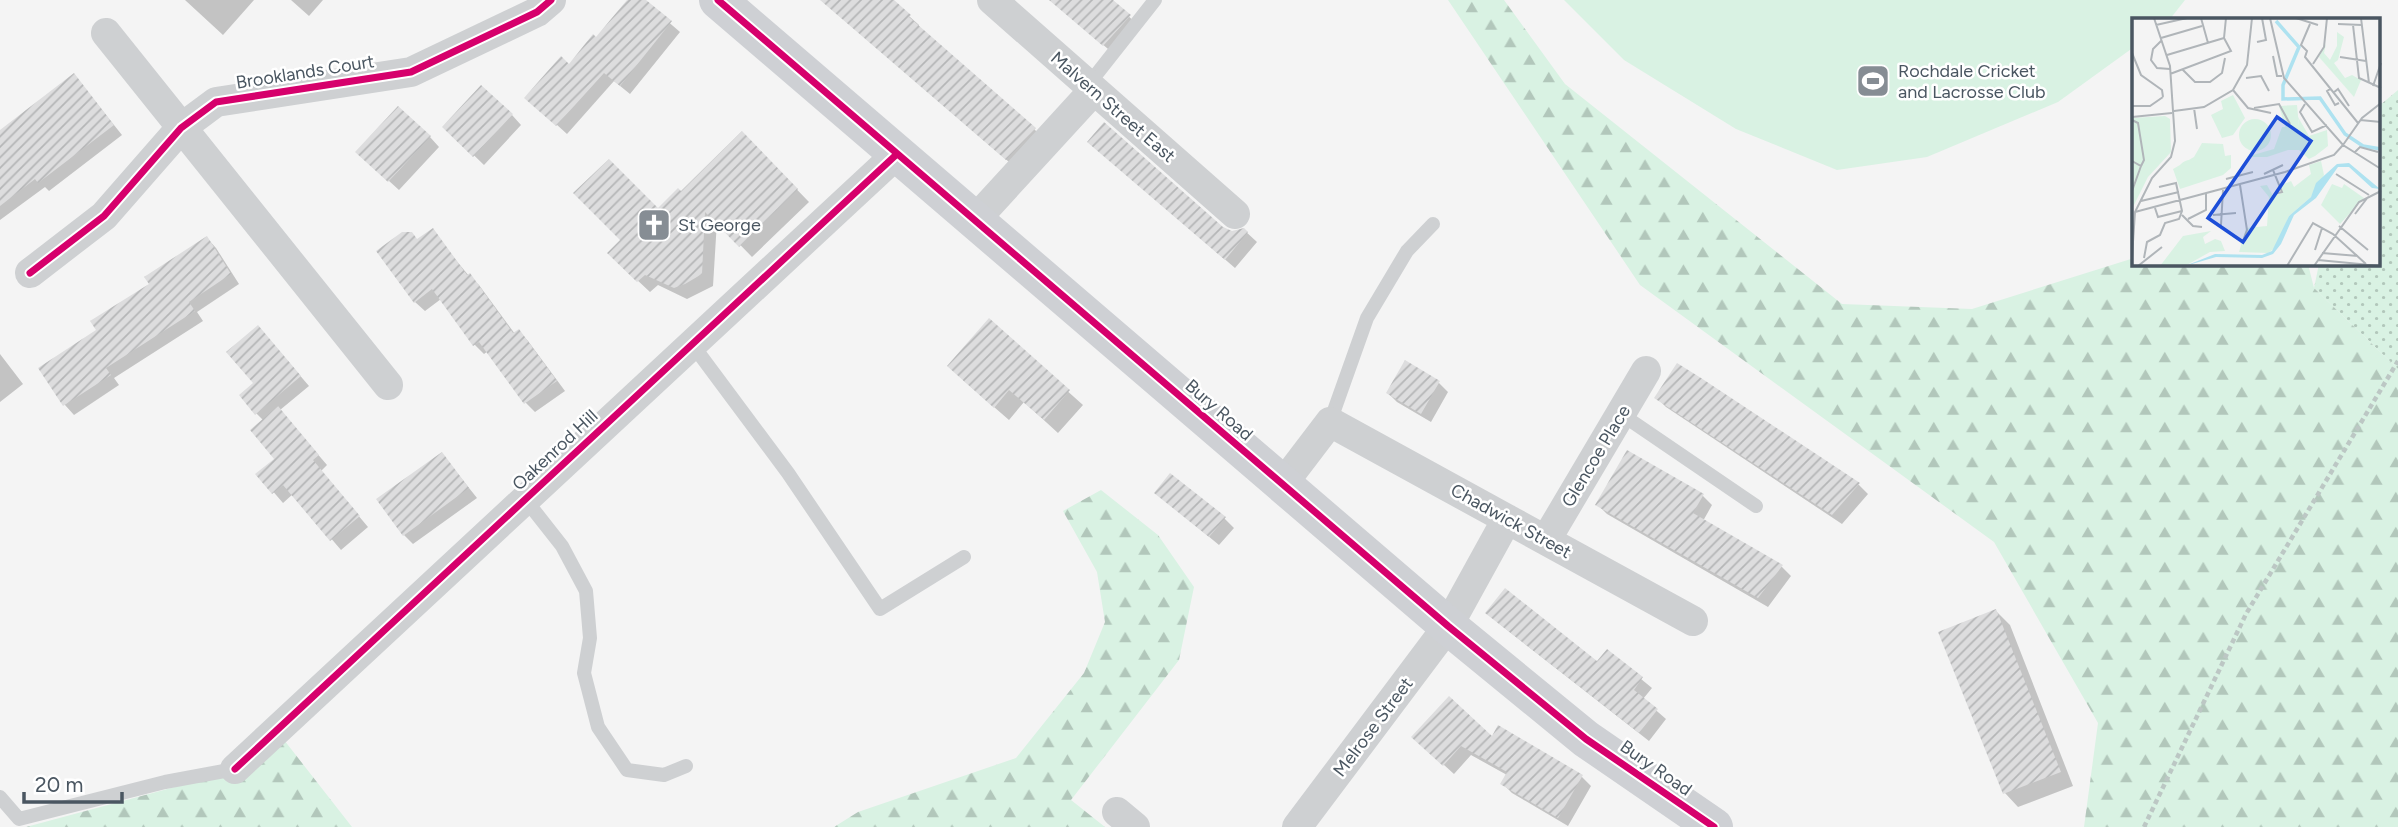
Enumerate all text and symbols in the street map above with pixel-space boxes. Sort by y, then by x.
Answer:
inset map [2132,18,2380,266]
street label: Malvern Street East [1046,47,1180,167]
street label: Brooklands Court [234,50,376,94]
place label: Rochdale Cricket and Lacrosse Club [1898,60,2046,103]
sports icon: Rochdale Cricket and Lacrosse Club [1854,62,1892,100]
church icon: St George [635,206,673,244]
place label: St George [678,214,761,236]
street label: Bury Road [1181,375,1257,445]
street label: Glencoe Place [1557,401,1635,511]
street label: Oakenrod Hill [508,405,602,495]
street label: Chadwick Street [1447,479,1575,563]
street label: Melrose Street [1329,673,1418,781]
street label: Bury Road [1616,735,1696,801]
scale bar [24,760,122,804]
text: 20 m [35,772,83,797]

